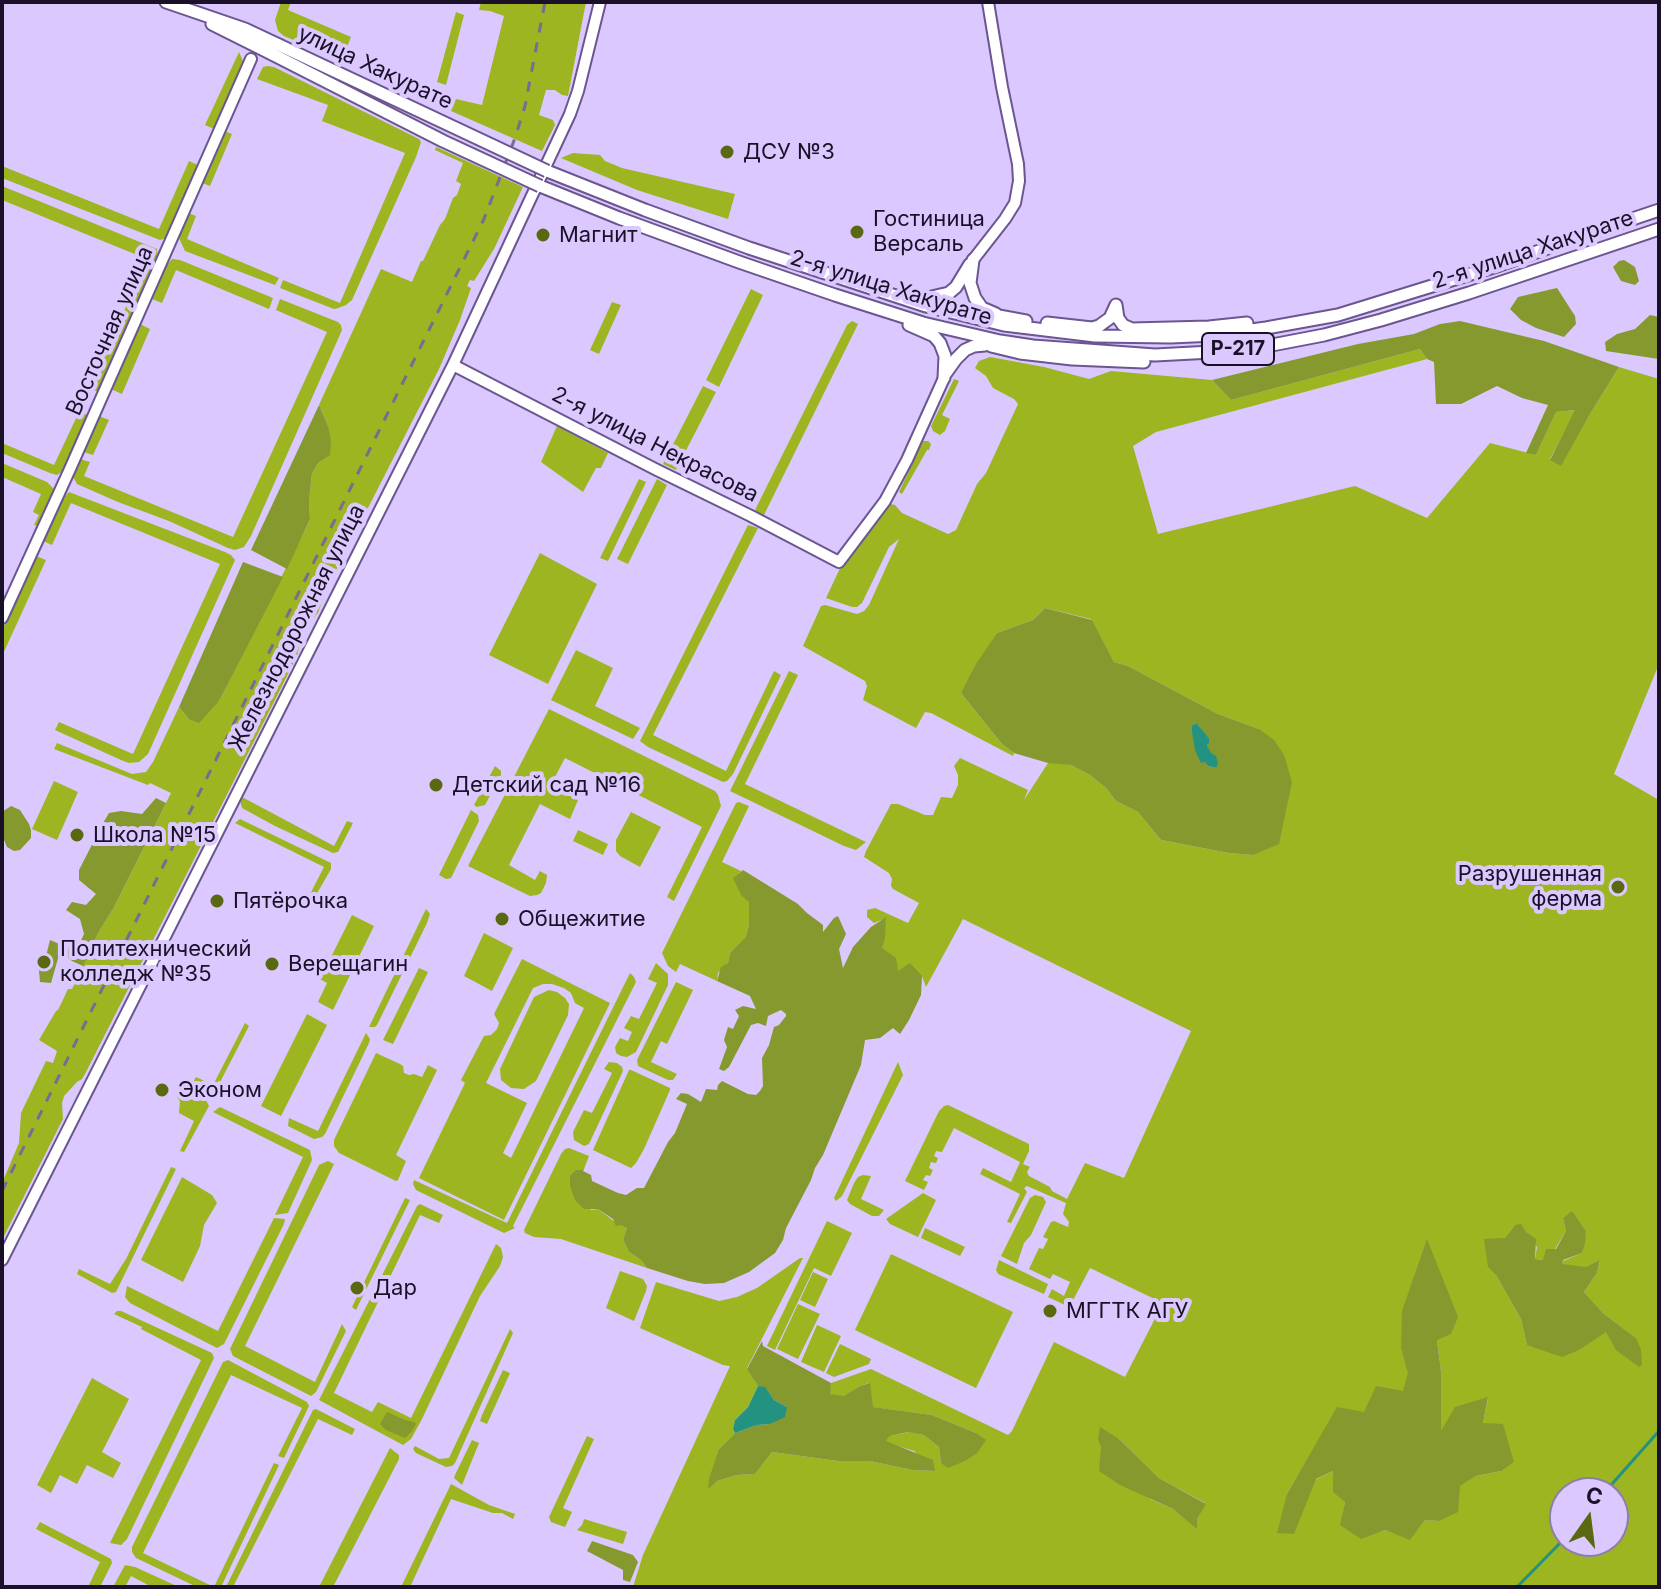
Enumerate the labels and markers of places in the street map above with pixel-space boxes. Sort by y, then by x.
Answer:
place label: ДСУ №3 [743,139,835,165]
marker: ДСУ №3 [718,143,736,161]
place label: Гостиница Версаль [873,206,985,258]
place label: Магнит [559,222,637,248]
marker: Гостиница Версаль [848,223,866,241]
marker: Магнит [534,226,552,244]
place label: Детский сад №16 [452,772,641,798]
marker: Детский сад №16 [427,776,445,794]
place label: Школа №15 [93,822,216,848]
marker: Школа №15 [68,826,86,844]
place label: Разрушенная ферма [1458,861,1602,912]
marker: Разрушенная ферма [1609,878,1627,896]
place label: Пятёрочка [233,888,348,914]
marker: Пятёрочка [208,892,226,910]
place label: Общежитие [518,906,646,932]
marker: Общежитие [493,910,511,928]
place label: Политехнический колледж №35 [60,936,251,988]
place label: Верещагин [288,951,408,977]
marker: Политехнический колледж №35 [35,953,53,971]
marker: Верещагин [263,955,281,973]
place label: Эконом [178,1077,262,1103]
marker: Эконом [153,1081,171,1099]
place label: Дар [373,1275,417,1301]
marker: Дар [348,1279,366,1297]
place label: МГГТК АГУ [1066,1298,1188,1324]
marker: МГГТК АГУ [1041,1302,1059,1320]

